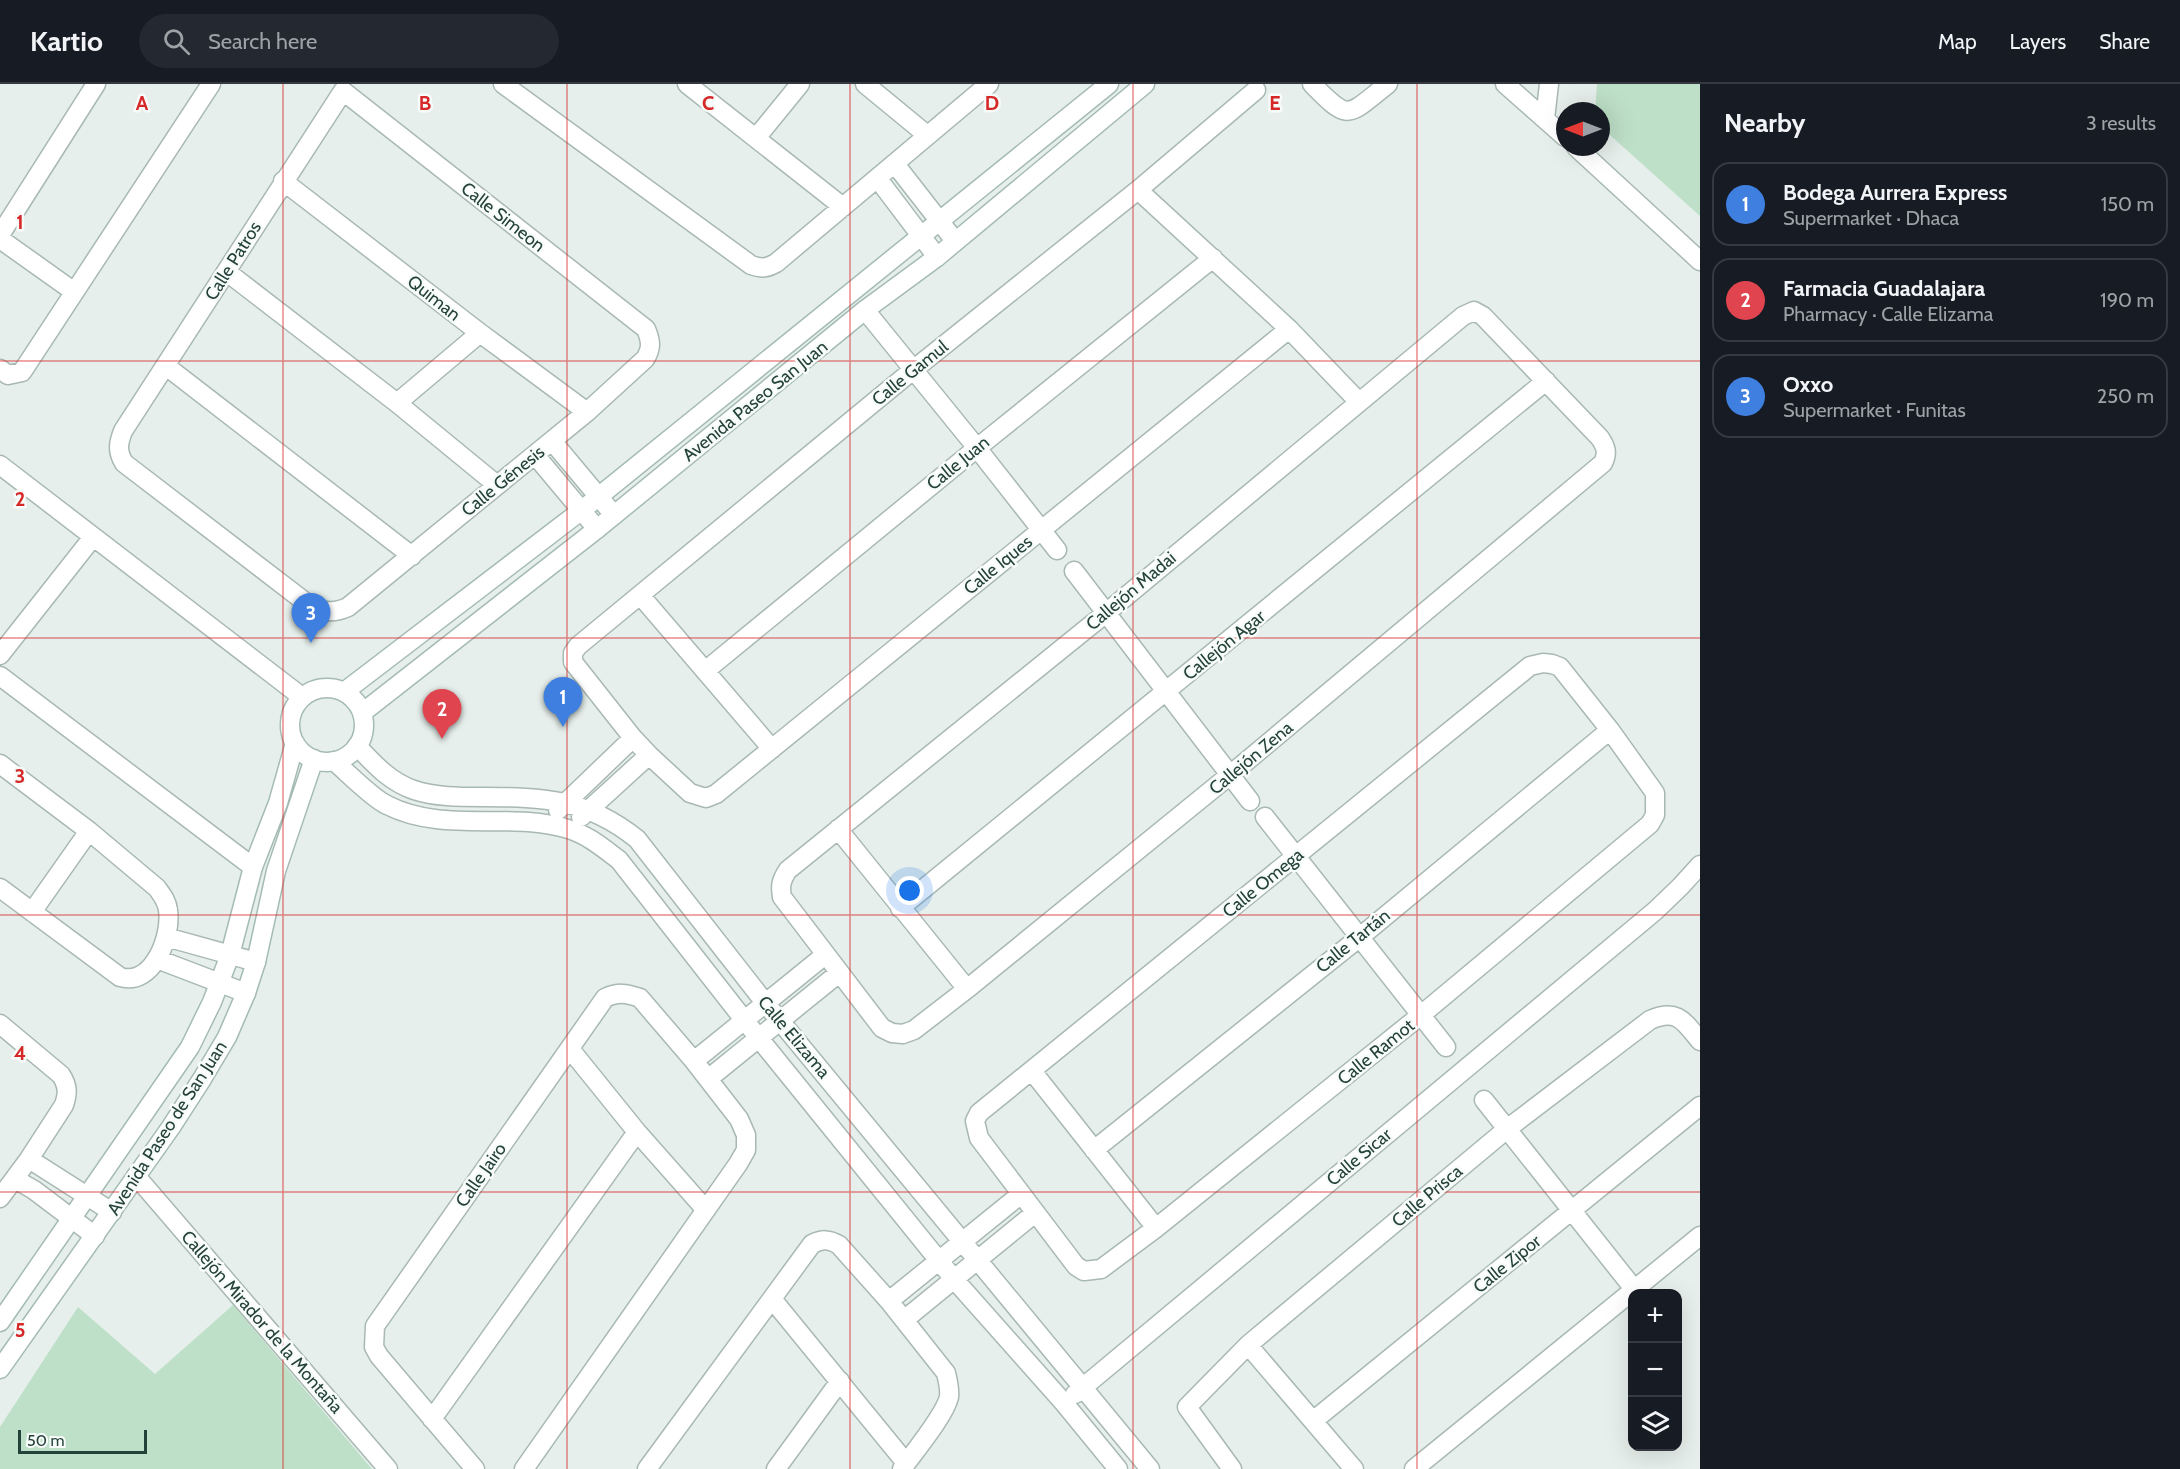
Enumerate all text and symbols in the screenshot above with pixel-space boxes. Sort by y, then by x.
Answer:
search box [139,14,559,68]
text: Kartio [30,24,103,58]
icon: search [160,25,193,58]
text: Search here [208,28,317,55]
text: Map [1938,29,1977,54]
text: Layers [2010,29,2066,54]
text: Share [2099,29,2150,54]
text: A [136,91,149,115]
text: B [419,91,431,115]
text: C [702,91,714,115]
text: D [985,91,999,115]
text: E [1269,91,1281,115]
north arrow [1556,102,1610,156]
text: Nearby [1724,107,1805,139]
text: 3 results [2086,111,2156,135]
street label: Calle Simeon [457,177,549,257]
text: Bodega Aurrera Express [1783,179,2007,206]
text: 1 [1742,192,1749,216]
text: 150 m [2101,192,2154,216]
text: Supermarket · Dhaca [1783,206,1959,230]
text: 1 [16,210,24,234]
street label: Calle Patros [200,218,266,304]
street label: Quiman [403,270,465,326]
text: Farmacia Guadalajara [1783,275,1985,302]
text: 2 [1740,288,1751,312]
text: 190 m [2100,288,2154,312]
text: Pharmacy · Calle Elizama [1783,302,1993,326]
street label: Calle Gamul [867,335,953,410]
street label: Avenida Paseo San Juan [678,336,832,466]
text: Oxxo [1783,371,1833,398]
text: 3 [1740,384,1751,408]
text: 250 m [2097,384,2154,408]
text: Supermarket · Funitas [1783,398,1966,422]
street label: Calle Juan [922,431,994,495]
street label: Calle Génesis [457,441,549,521]
text: 2 [15,487,25,511]
street label: Calle Iques [959,531,1037,599]
street label: Callejón Madai [1081,547,1181,635]
pin: 3 [292,594,330,643]
street label: Callejón Agar [1178,605,1270,685]
pin: 1 [544,678,582,727]
pin: 2 [422,690,462,739]
street label: Callejón Zena [1205,716,1298,799]
text: 3 [15,764,25,788]
street label: Calle Omega [1218,843,1308,922]
your location [895,876,924,905]
street label: Calle Tartán [1311,904,1395,978]
street label: Calle Elizama [753,991,835,1083]
street label: Calle Ramot [1333,1014,1419,1090]
street label: Avenida Paseo de San Juan [102,1037,232,1219]
text: 4 [14,1041,26,1065]
street label: Calle Sicar [1322,1123,1396,1191]
street label: Calle Jairo [451,1138,511,1211]
street label: Calle Prisca [1387,1160,1467,1232]
street label: Callejón Mirador de la Montaña [177,1226,348,1418]
street label: Calle Zipor [1469,1230,1545,1298]
map controls [1628,1289,1682,1451]
button: + [1628,1289,1682,1343]
text: 5 [15,1318,25,1342]
button: − [1628,1343,1682,1397]
button: layers [1628,1397,1682,1451]
scale bar [18,1427,147,1454]
text: 50 m [27,1431,64,1450]

